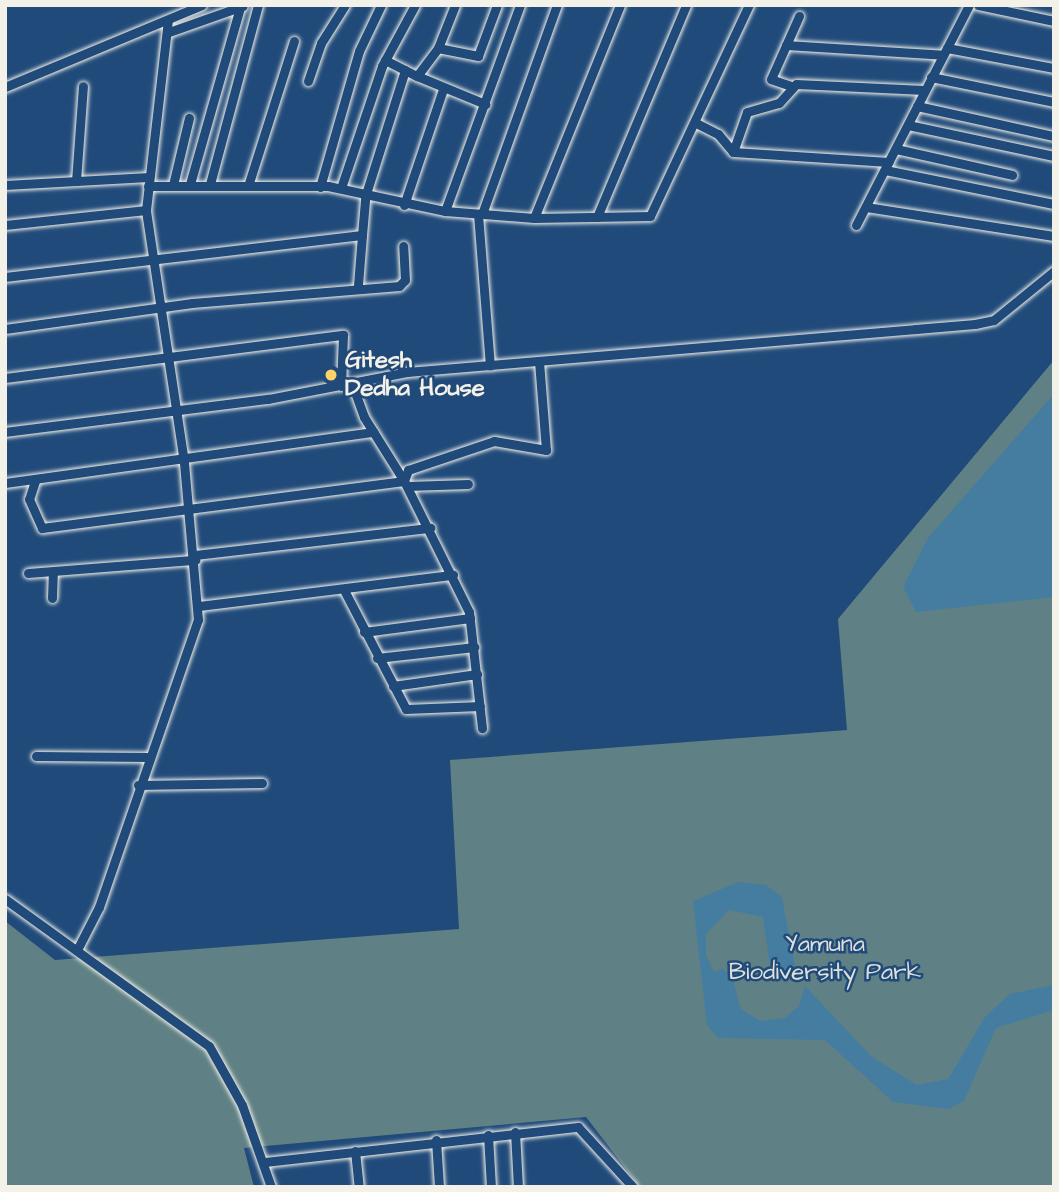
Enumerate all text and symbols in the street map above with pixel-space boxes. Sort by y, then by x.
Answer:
place label: Gitesh Dedha House [345,347,485,403]
marker: Gitesh Dedha House [323,367,339,383]
park label: Yamuna Biodiversity Park [729,931,921,987]

